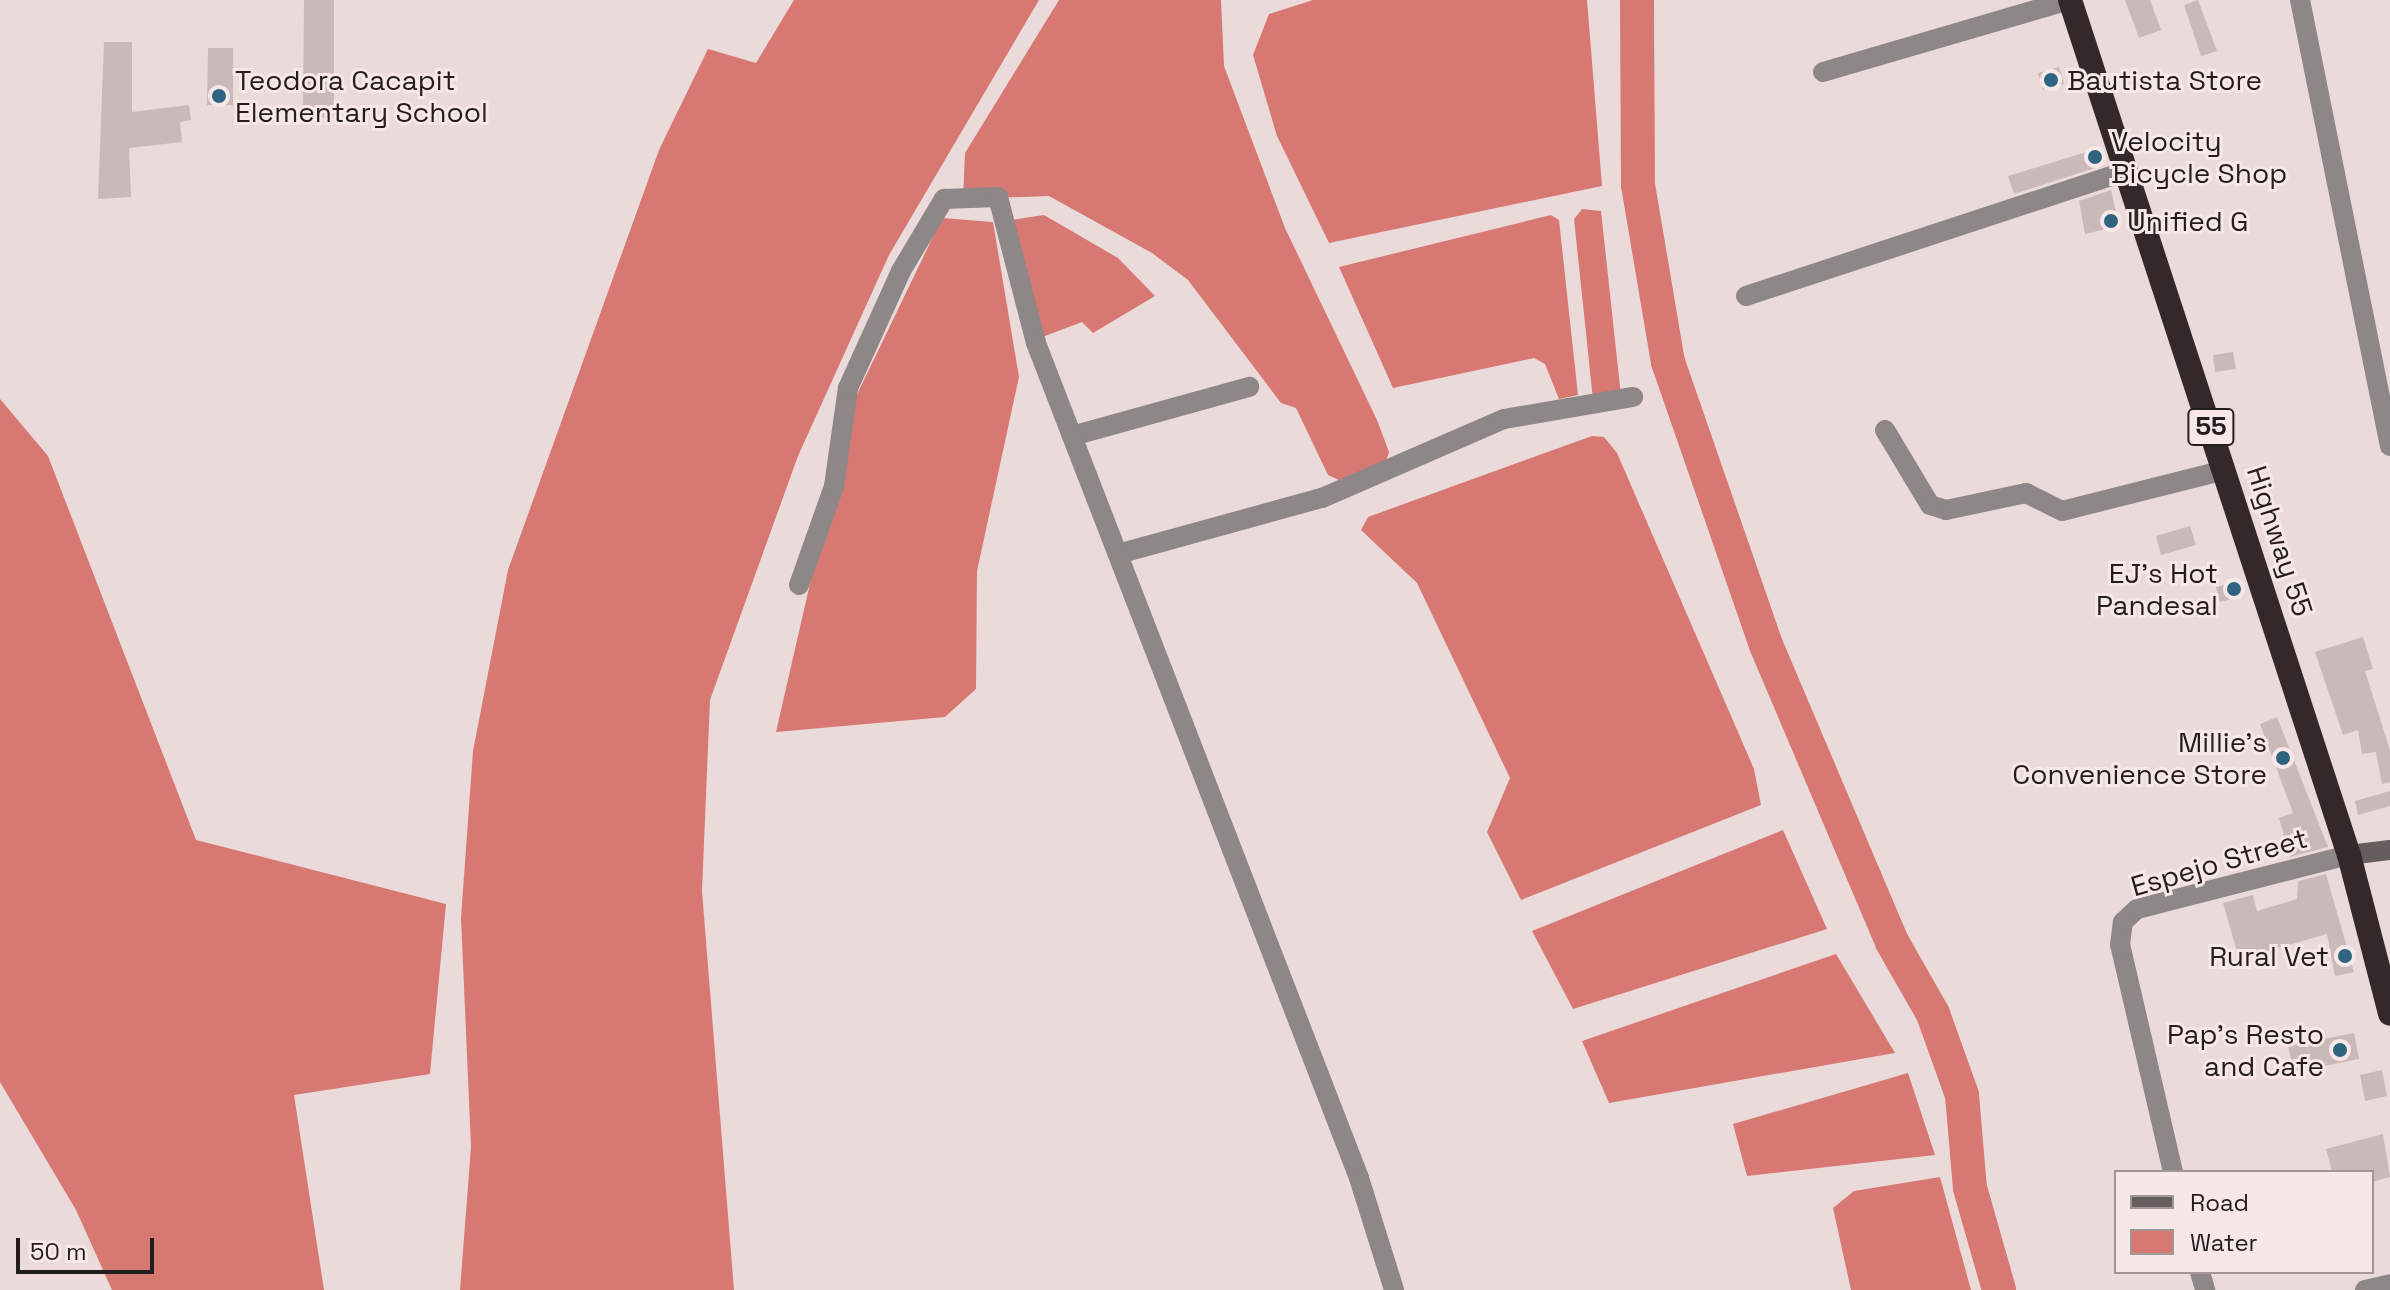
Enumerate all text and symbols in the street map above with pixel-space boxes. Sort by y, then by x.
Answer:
place label: Teodora Cacapit Elementary School [235,63,488,129]
place label: Bautista Store [2067,63,2262,97]
marker: Bautista Store [2042,71,2060,89]
marker: Teodora Cacapit Elementary School [210,87,228,105]
place label: Velocity Bicycle Shop [2111,124,2287,190]
marker: Velocity Bicycle Shop [2086,148,2104,166]
place label: Unified G [2127,204,2249,238]
marker: Unified G [2102,212,2120,230]
road number: 55 [2187,405,2235,449]
street label: Highway 55 [2240,462,2320,620]
place label: EJ's Hot Pandesal [2096,556,2218,622]
marker: EJ's Hot Pandesal [2225,580,2243,598]
place label: Millie's Convenience Store [2012,725,2267,791]
marker: Millie's Convenience Store [2274,749,2292,767]
street label: Espejo Street [2127,821,2311,903]
place label: Rural Vet [2209,939,2329,973]
marker: Rural Vet [2336,947,2354,965]
place label: Pap's Resto and Cafe [2167,1017,2324,1083]
marker: Pap's Resto and Cafe [2331,1041,2349,1059]
legend [2114,1170,2374,1274]
text: Road [2190,1187,2249,1218]
scale bar [20,1222,158,1272]
text: Water [2190,1227,2258,1258]
text: 50 m [30,1236,87,1267]

